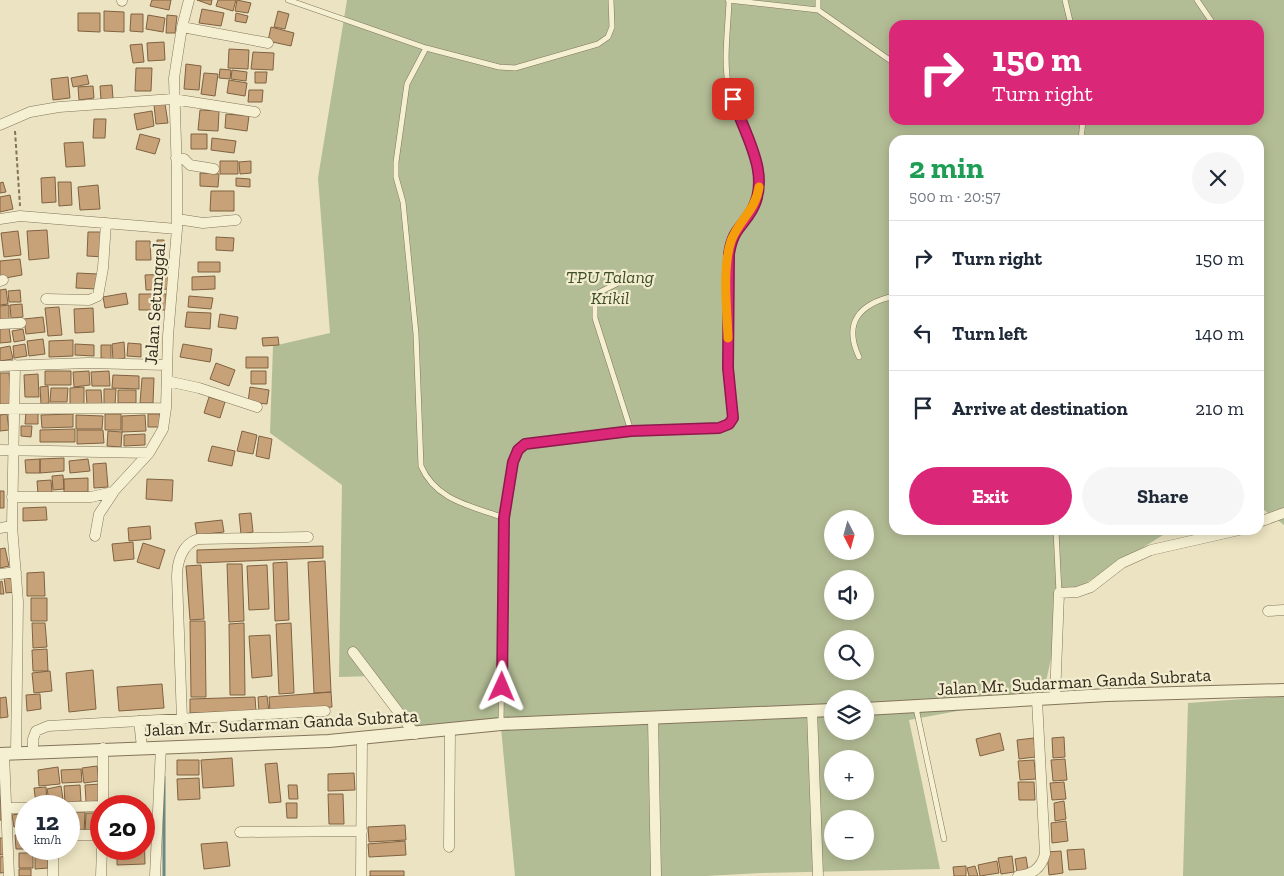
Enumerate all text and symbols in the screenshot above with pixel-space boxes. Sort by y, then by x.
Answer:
text: 150 m [992,38,1082,80]
icon: right [909,40,974,105]
pin [712,78,754,120]
text: Turn right [992,80,1093,107]
icon: arrive [719,85,747,113]
text: 2 min [909,150,984,186]
button: close [1192,152,1244,204]
text: 500 m · 20:57 [909,187,1001,206]
street label: Jalan Setunggal [140,242,170,366]
icon: right [909,244,937,272]
text: Turn right [952,247,1042,270]
text: 150 m [1195,247,1244,270]
park label: TPU Talang Krikil [566,266,655,309]
icon: left [909,319,937,347]
text: Turn left [952,322,1027,345]
text: 140 m [1195,322,1244,345]
icon: arrive [909,394,937,422]
text: Arrive at destination [952,397,1128,420]
text: 210 m [1195,397,1244,420]
button: Exit [909,467,1072,525]
button: Share [1082,467,1244,525]
north arrow [824,510,874,560]
map controls [824,510,874,860]
button: sound [824,570,874,620]
button: search [824,630,874,680]
position arrow [475,660,527,712]
street label: Jalan Mr. Sudarman Ganda Subrata [936,664,1212,700]
button: layers [824,690,874,740]
street label: Jalan Mr. Sudarman Ganda Subrata [143,705,419,741]
button: + [824,750,874,800]
speed limit sign: 20 [90,795,155,860]
text: 12 [36,806,59,836]
button: − [824,810,874,860]
text: km/h [34,833,61,847]

